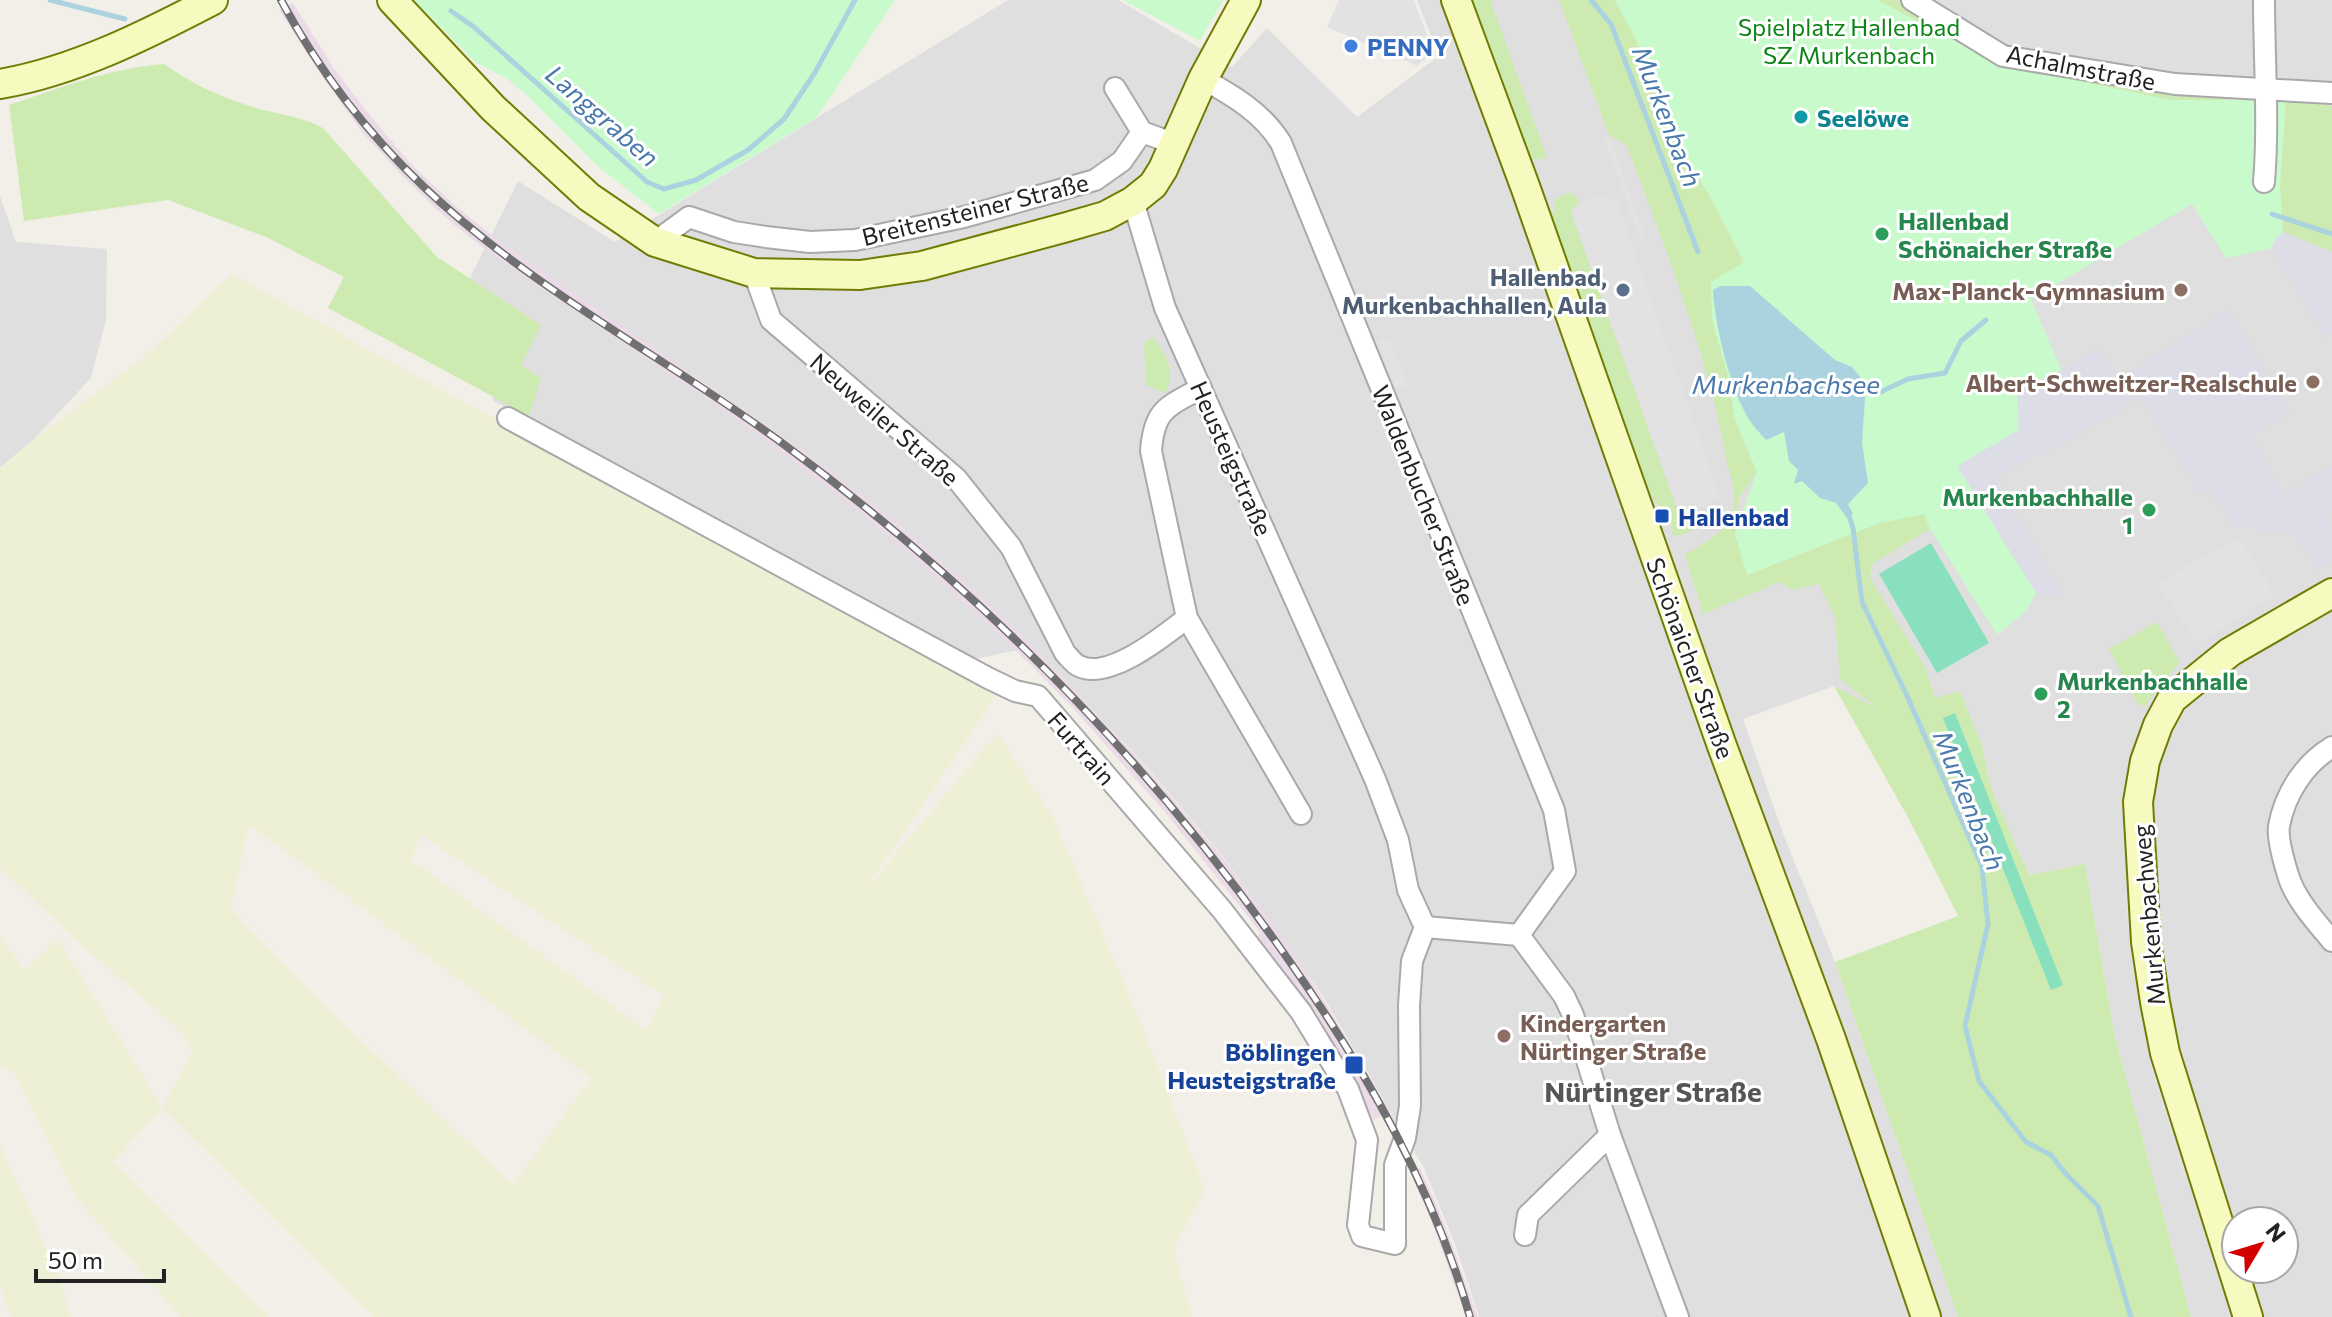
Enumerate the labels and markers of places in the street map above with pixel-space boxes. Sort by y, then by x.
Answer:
place label: PENNY [1367,32,1449,61]
marker: PENNY [1342,37,1360,55]
place label: Seelöwe [1817,103,1909,132]
marker: Seelöwe [1792,108,1810,126]
place label: Hallenbad Schönaicher Straße [1898,206,2112,263]
marker: Hallenbad Schönaicher Straße [1873,225,1891,243]
place label: Hallenbad, Murkenbachhallen, Aula [1342,262,1607,319]
place label: Max-Planck-Gymnasium [1892,276,2165,305]
marker: Hallenbad, Murkenbachhallen, Aula [1614,281,1632,299]
marker: Max-Planck-Gymnasium [2172,281,2190,299]
place label: Albert-Schweitzer-Realschule [1965,368,2297,397]
marker: Albert-Schweitzer-Realschule [2304,373,2322,391]
place label: Murkenbachhalle 1 [1942,482,2133,539]
marker: Murkenbachhalle 1 [2140,501,2158,519]
place label: Hallenbad [1678,502,1789,531]
marker: Hallenbad [1653,507,1671,525]
place label: Murkenbachhalle 2 [2057,666,2248,723]
marker: Murkenbachhalle 2 [2032,685,2050,703]
place label: Kindergarten Nürtinger Straße [1520,1008,1706,1065]
marker: Kindergarten Nürtinger Straße [1495,1027,1513,1045]
place label: Böblingen Heusteigstraße [1167,1037,1336,1094]
marker: Böblingen Heusteigstraße [1343,1054,1365,1076]

